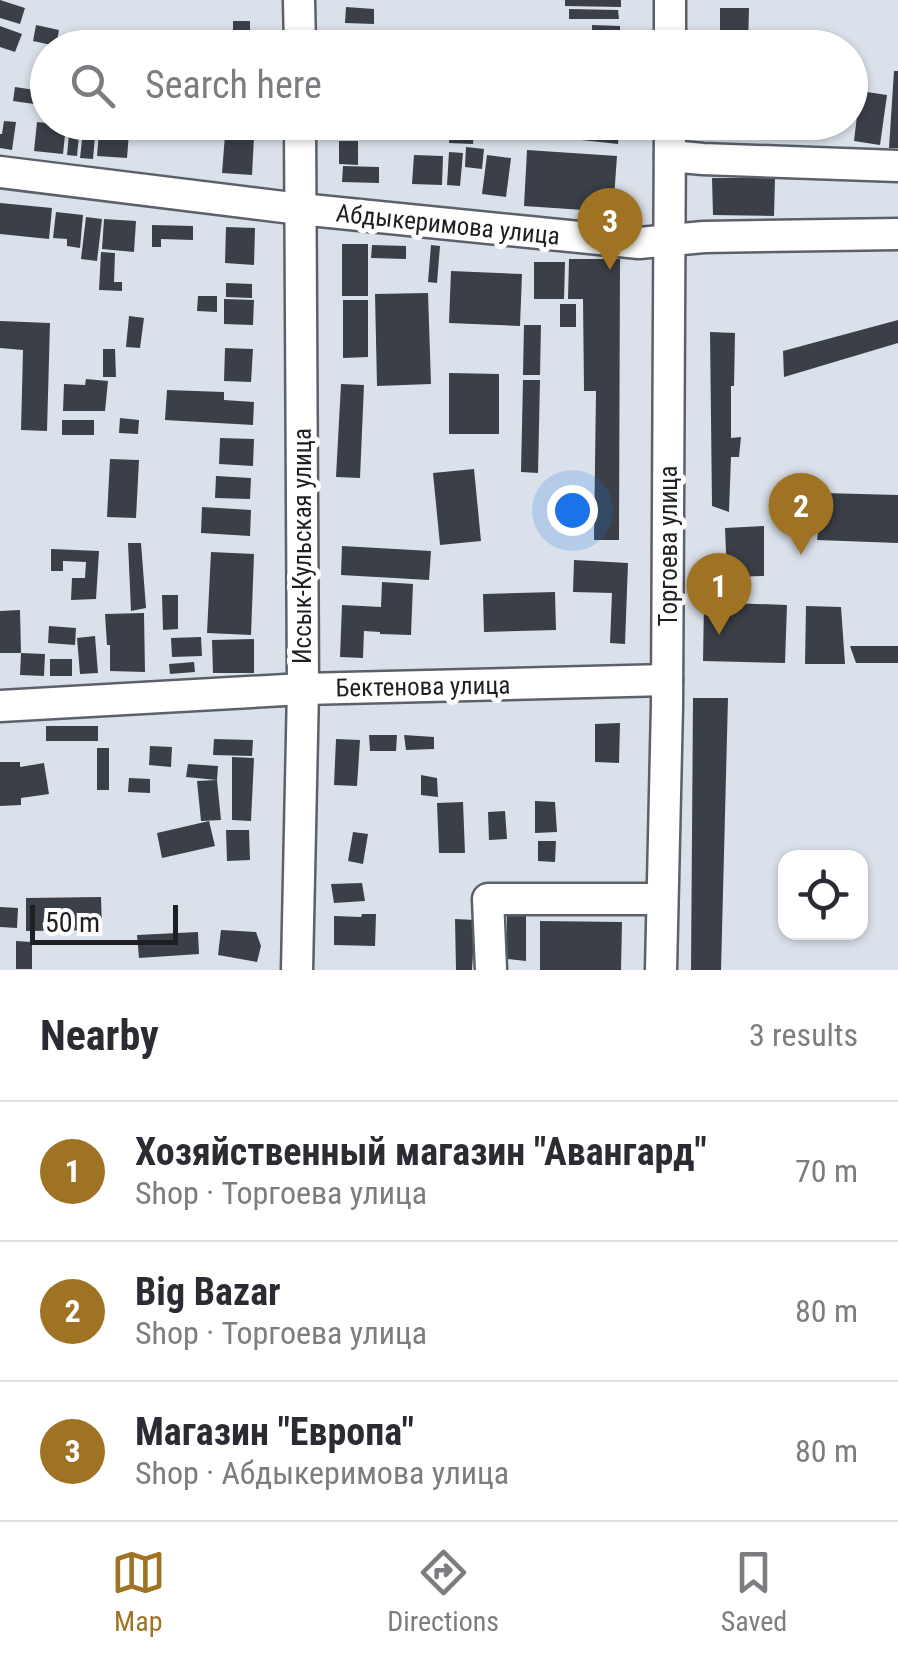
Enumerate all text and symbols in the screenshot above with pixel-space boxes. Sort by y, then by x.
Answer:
search box [30,30,868,140]
icon: search [65,58,120,113]
text: Search here [145,63,322,107]
pin: 3 [578,188,642,270]
street label: Абдыкеримова улица [335,198,561,251]
street label: Иссык-Кульская улица [288,428,317,664]
street label: Торгоева улица [654,466,683,626]
pin: 2 [768,472,834,555]
your location [547,485,598,536]
pin: 1 [686,552,752,635]
street label: Бектенова улица [335,670,511,703]
map controls [778,850,868,940]
button: locate [778,850,868,940]
scale bar [30,900,178,944]
text: 50 m [45,906,100,939]
text: Nearby [40,1011,159,1060]
text: 3 results [749,1016,858,1054]
text: Хозяйственный магазин "Авангард" [135,1130,707,1174]
text: 1 [64,1152,81,1190]
text: 70 m [795,1152,858,1190]
text: Shop · Торгоева улица [135,1174,427,1212]
text: Big Bazar [135,1270,281,1314]
text: 2 [64,1292,81,1330]
text: 80 m [795,1292,858,1330]
text: Shop · Торгоева улица [135,1314,427,1352]
text: Магазин "Европа" [135,1410,414,1454]
text: 3 [64,1432,81,1470]
text: 80 m [795,1432,858,1470]
text: Shop · Абдыкеримова улица [135,1454,509,1492]
tab: Map [111,1545,166,1638]
tab: Directions [387,1545,499,1638]
tab: Saved [721,1545,787,1638]

